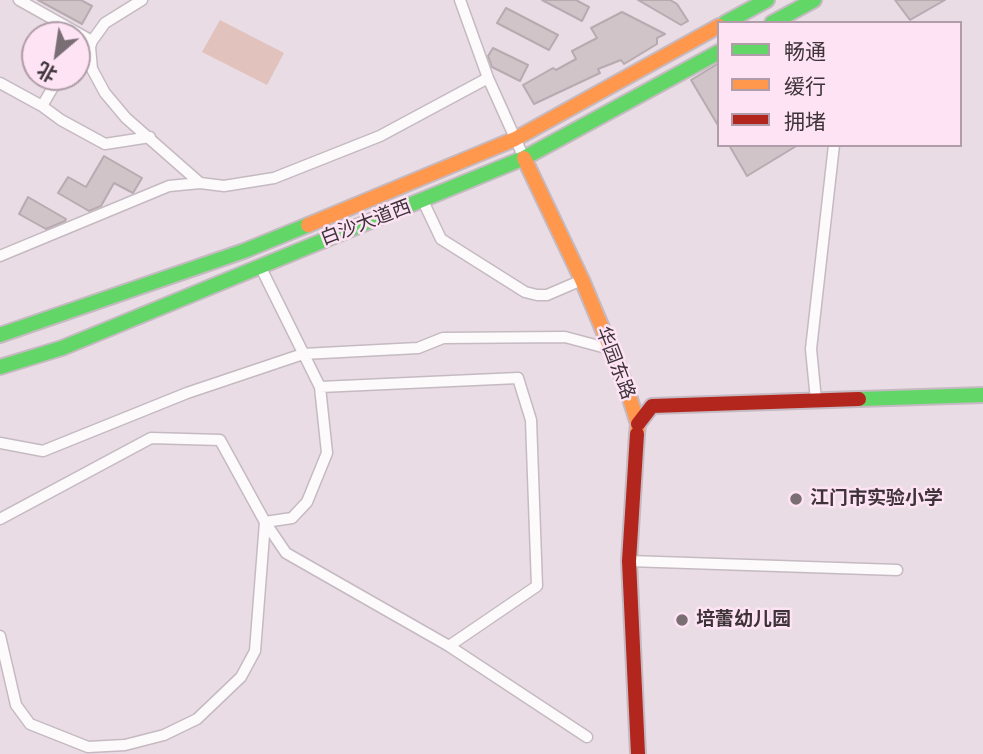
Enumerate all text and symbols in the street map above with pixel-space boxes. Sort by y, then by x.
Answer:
north arrow [21,21,91,91]
legend [717,21,962,147]
text: 畅通 [784,38,826,65]
text: 北 [33,58,61,88]
text: 缓行 [784,73,826,100]
text: 拥堵 [784,108,826,135]
street label: 白沙大道西 [318,195,414,251]
street label: 华园东路 [591,323,639,403]
place label: 江门市实验小学 [810,488,943,510]
marker: 江门市实验小学 [788,491,804,507]
place label: 培蕾幼儿园 [696,609,791,631]
marker: 培蕾幼儿园 [674,612,690,628]

